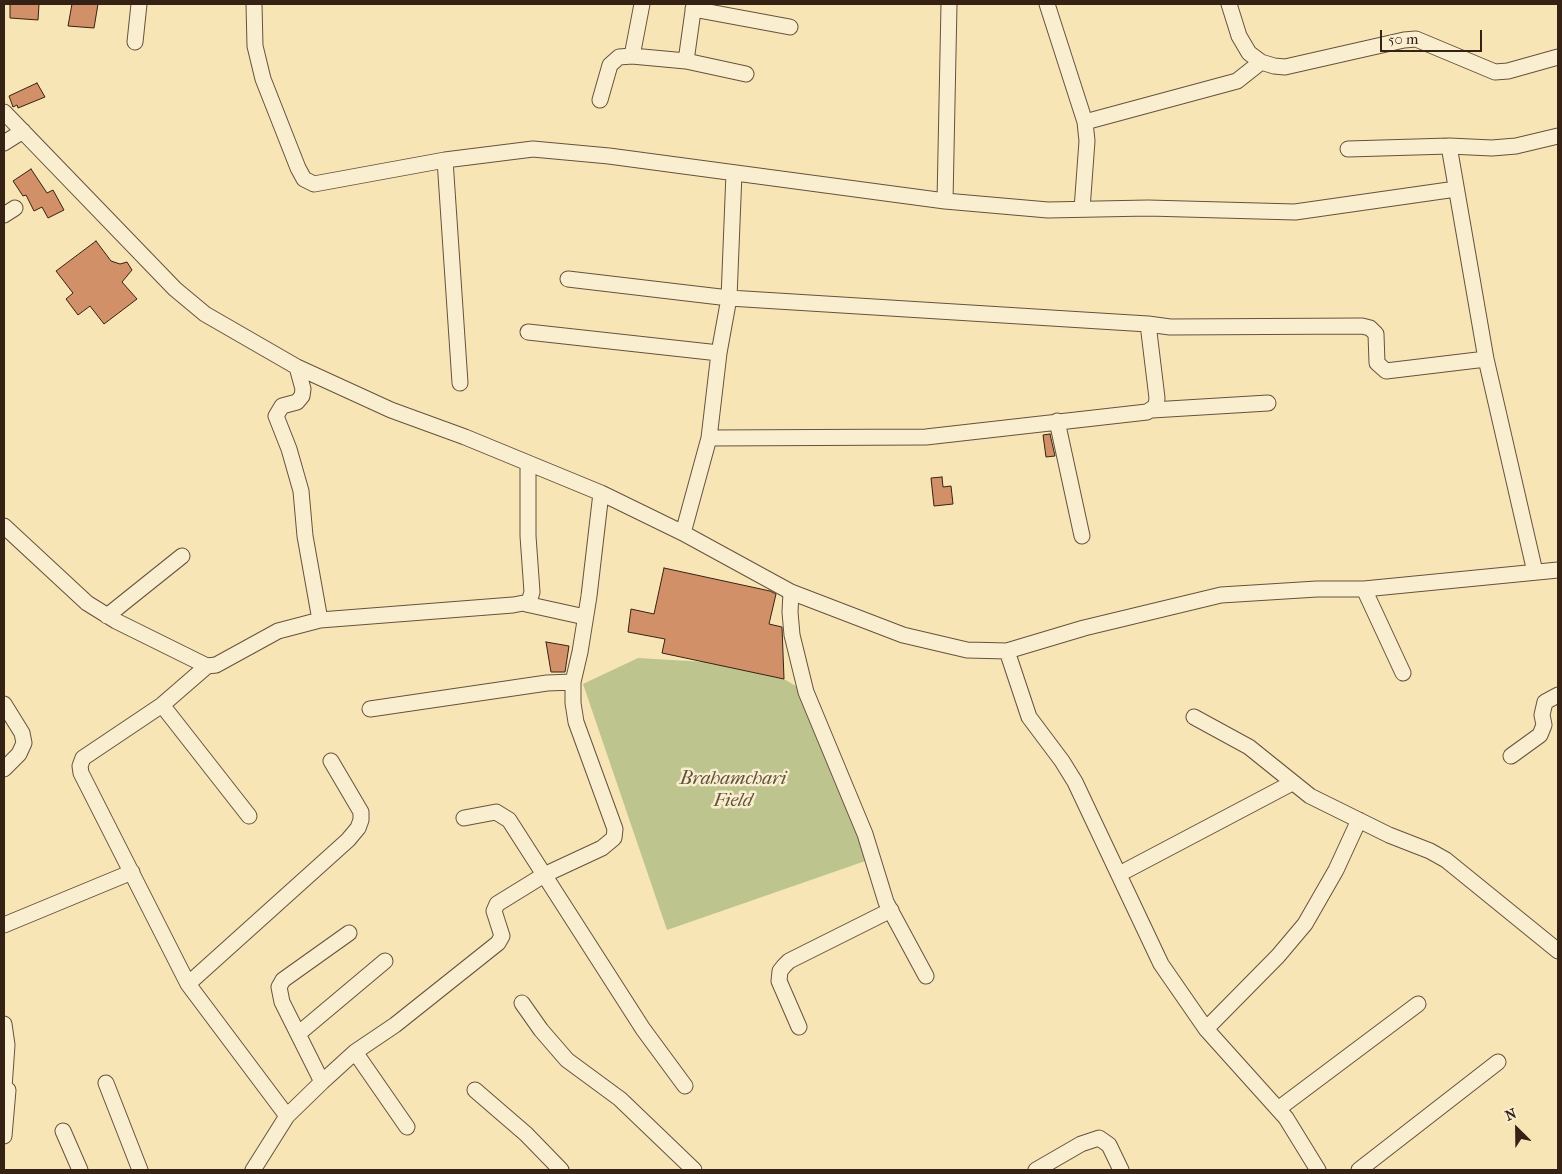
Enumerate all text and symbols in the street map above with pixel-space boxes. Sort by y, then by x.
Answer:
scale bar [1382,20,1484,52]
text: 50 m [1388,30,1418,48]
park label: Brahamchari Field [680,768,786,812]
north arrow [1492,1104,1542,1154]
text: N [1503,1105,1519,1125]

